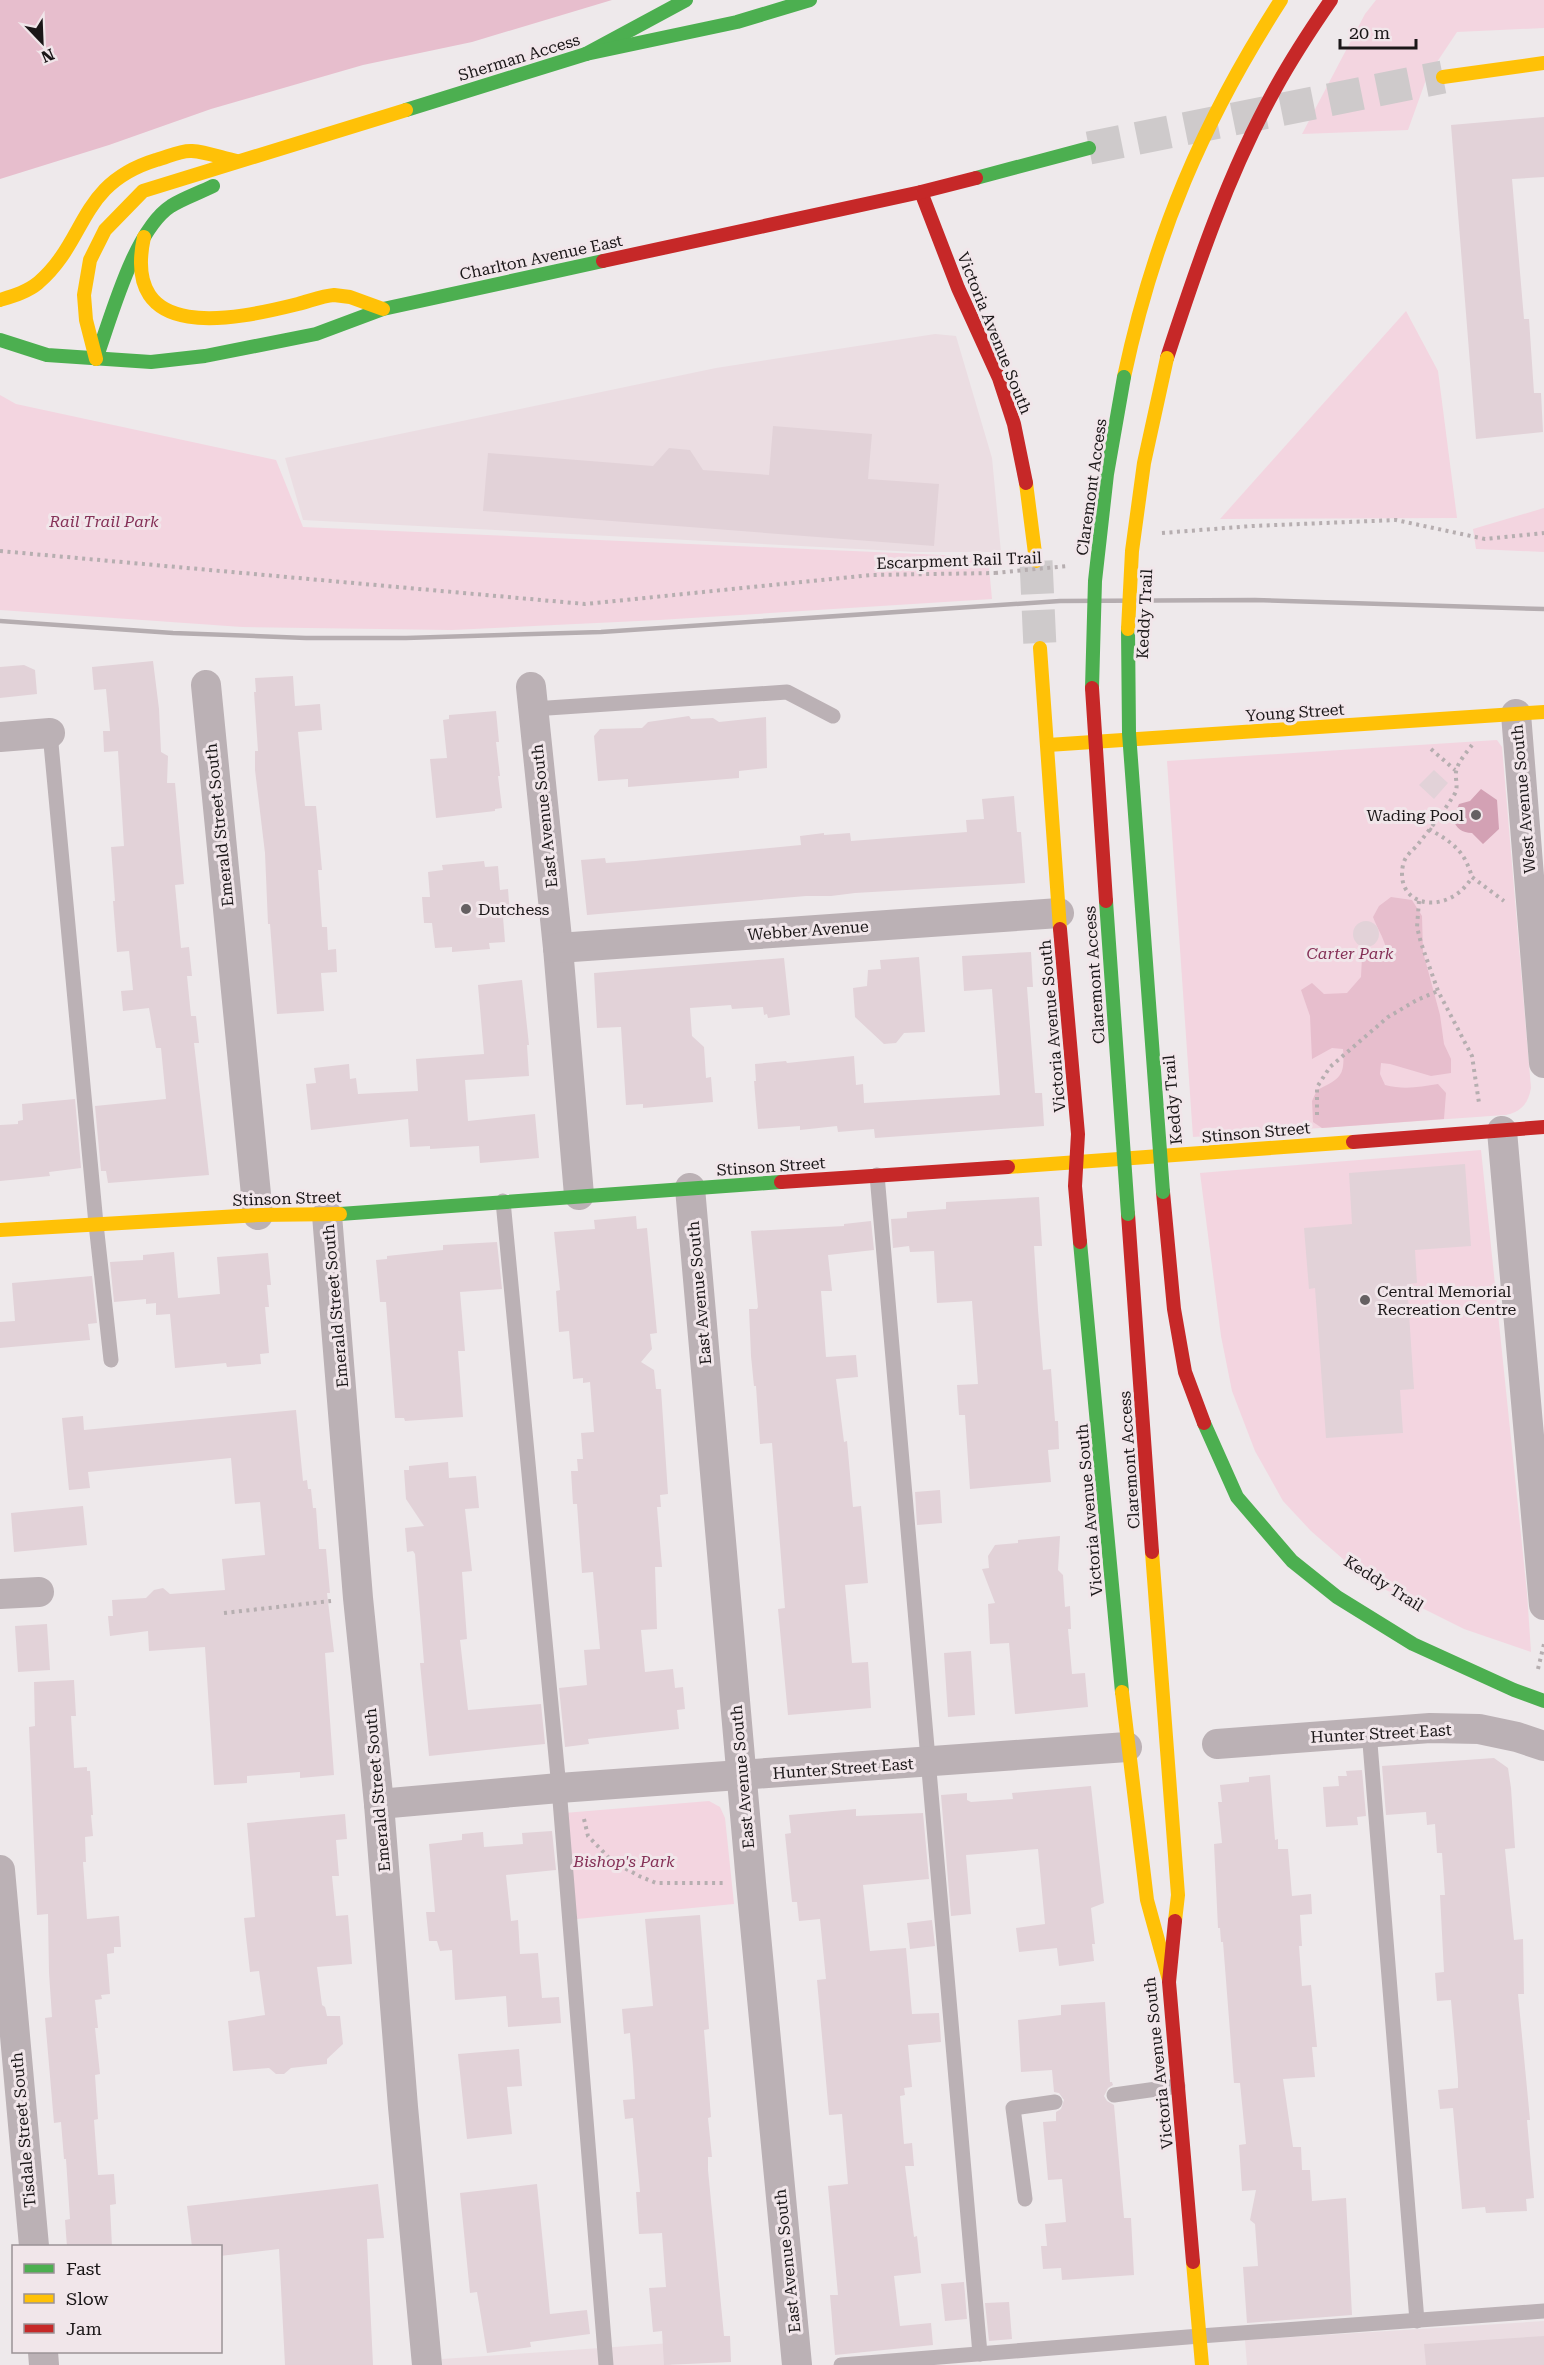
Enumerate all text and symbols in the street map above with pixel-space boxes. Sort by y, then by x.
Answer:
north arrow [12,12,72,72]
scale bar [1340,12,1416,50]
text: 20 m [1349,22,1390,43]
street label: Sherman Access [456,30,583,85]
text: N [38,44,57,67]
street label: Charlton Avenue East [458,231,624,284]
street label: Victoria Avenue South [953,249,1036,417]
street label: Claremont Access [1072,417,1111,557]
park label: Rail Trail Park [48,512,159,531]
street label: Escarpment Rail Trail [876,548,1042,573]
street label: Keddy Trail [1133,569,1156,659]
street label: Young Street [1245,700,1345,725]
street label: West Avenue South [1508,724,1539,874]
street label: Emerald Street South [201,742,238,908]
street label: East Avenue South [528,743,561,889]
place label: Wading Pool [1367,806,1464,825]
marker: Wading Pool [1469,808,1483,822]
place label: Dutchess [478,900,550,919]
marker: Dutchess [459,902,473,916]
street label: Claremont Access [1080,905,1109,1044]
street label: Webber Avenue [747,917,870,944]
street label: Victoria Avenue South [1035,939,1070,1113]
park label: Carter Park [1307,944,1394,963]
street label: Keddy Trail [1159,1054,1186,1146]
street label: Stinson Street [1201,1118,1311,1147]
street label: Stinson Street [716,1153,826,1180]
street label: Stinson Street [232,1187,342,1210]
street label: East Avenue South [684,1220,715,1366]
street label: Emerald Street South [319,1223,352,1389]
place label: Central Memorial Recreation Centre [1377,1282,1517,1319]
marker: Central Memorial Recreation Centre [1358,1293,1372,1307]
street label: Claremont Access [1115,1390,1144,1529]
street label: Victoria Avenue South [1072,1423,1107,1597]
street label: Keddy Trail [1341,1552,1427,1615]
street label: East Avenue South [727,1704,758,1850]
street label: Emerald Street South [361,1707,394,1873]
street label: Hunter Street East [1310,1720,1452,1747]
street label: Hunter Street East [772,1754,914,1783]
park label: Bishop's Park [572,1852,675,1871]
street label: Victoria Avenue South [1140,1976,1177,2150]
street label: Tisdale Street South [7,2051,40,2209]
street label: East Avenue South [771,2188,804,2334]
legend [12,2245,222,2353]
text: Fast [66,2258,101,2279]
text: Slow [66,2288,108,2309]
text: Jam [66,2318,102,2339]

